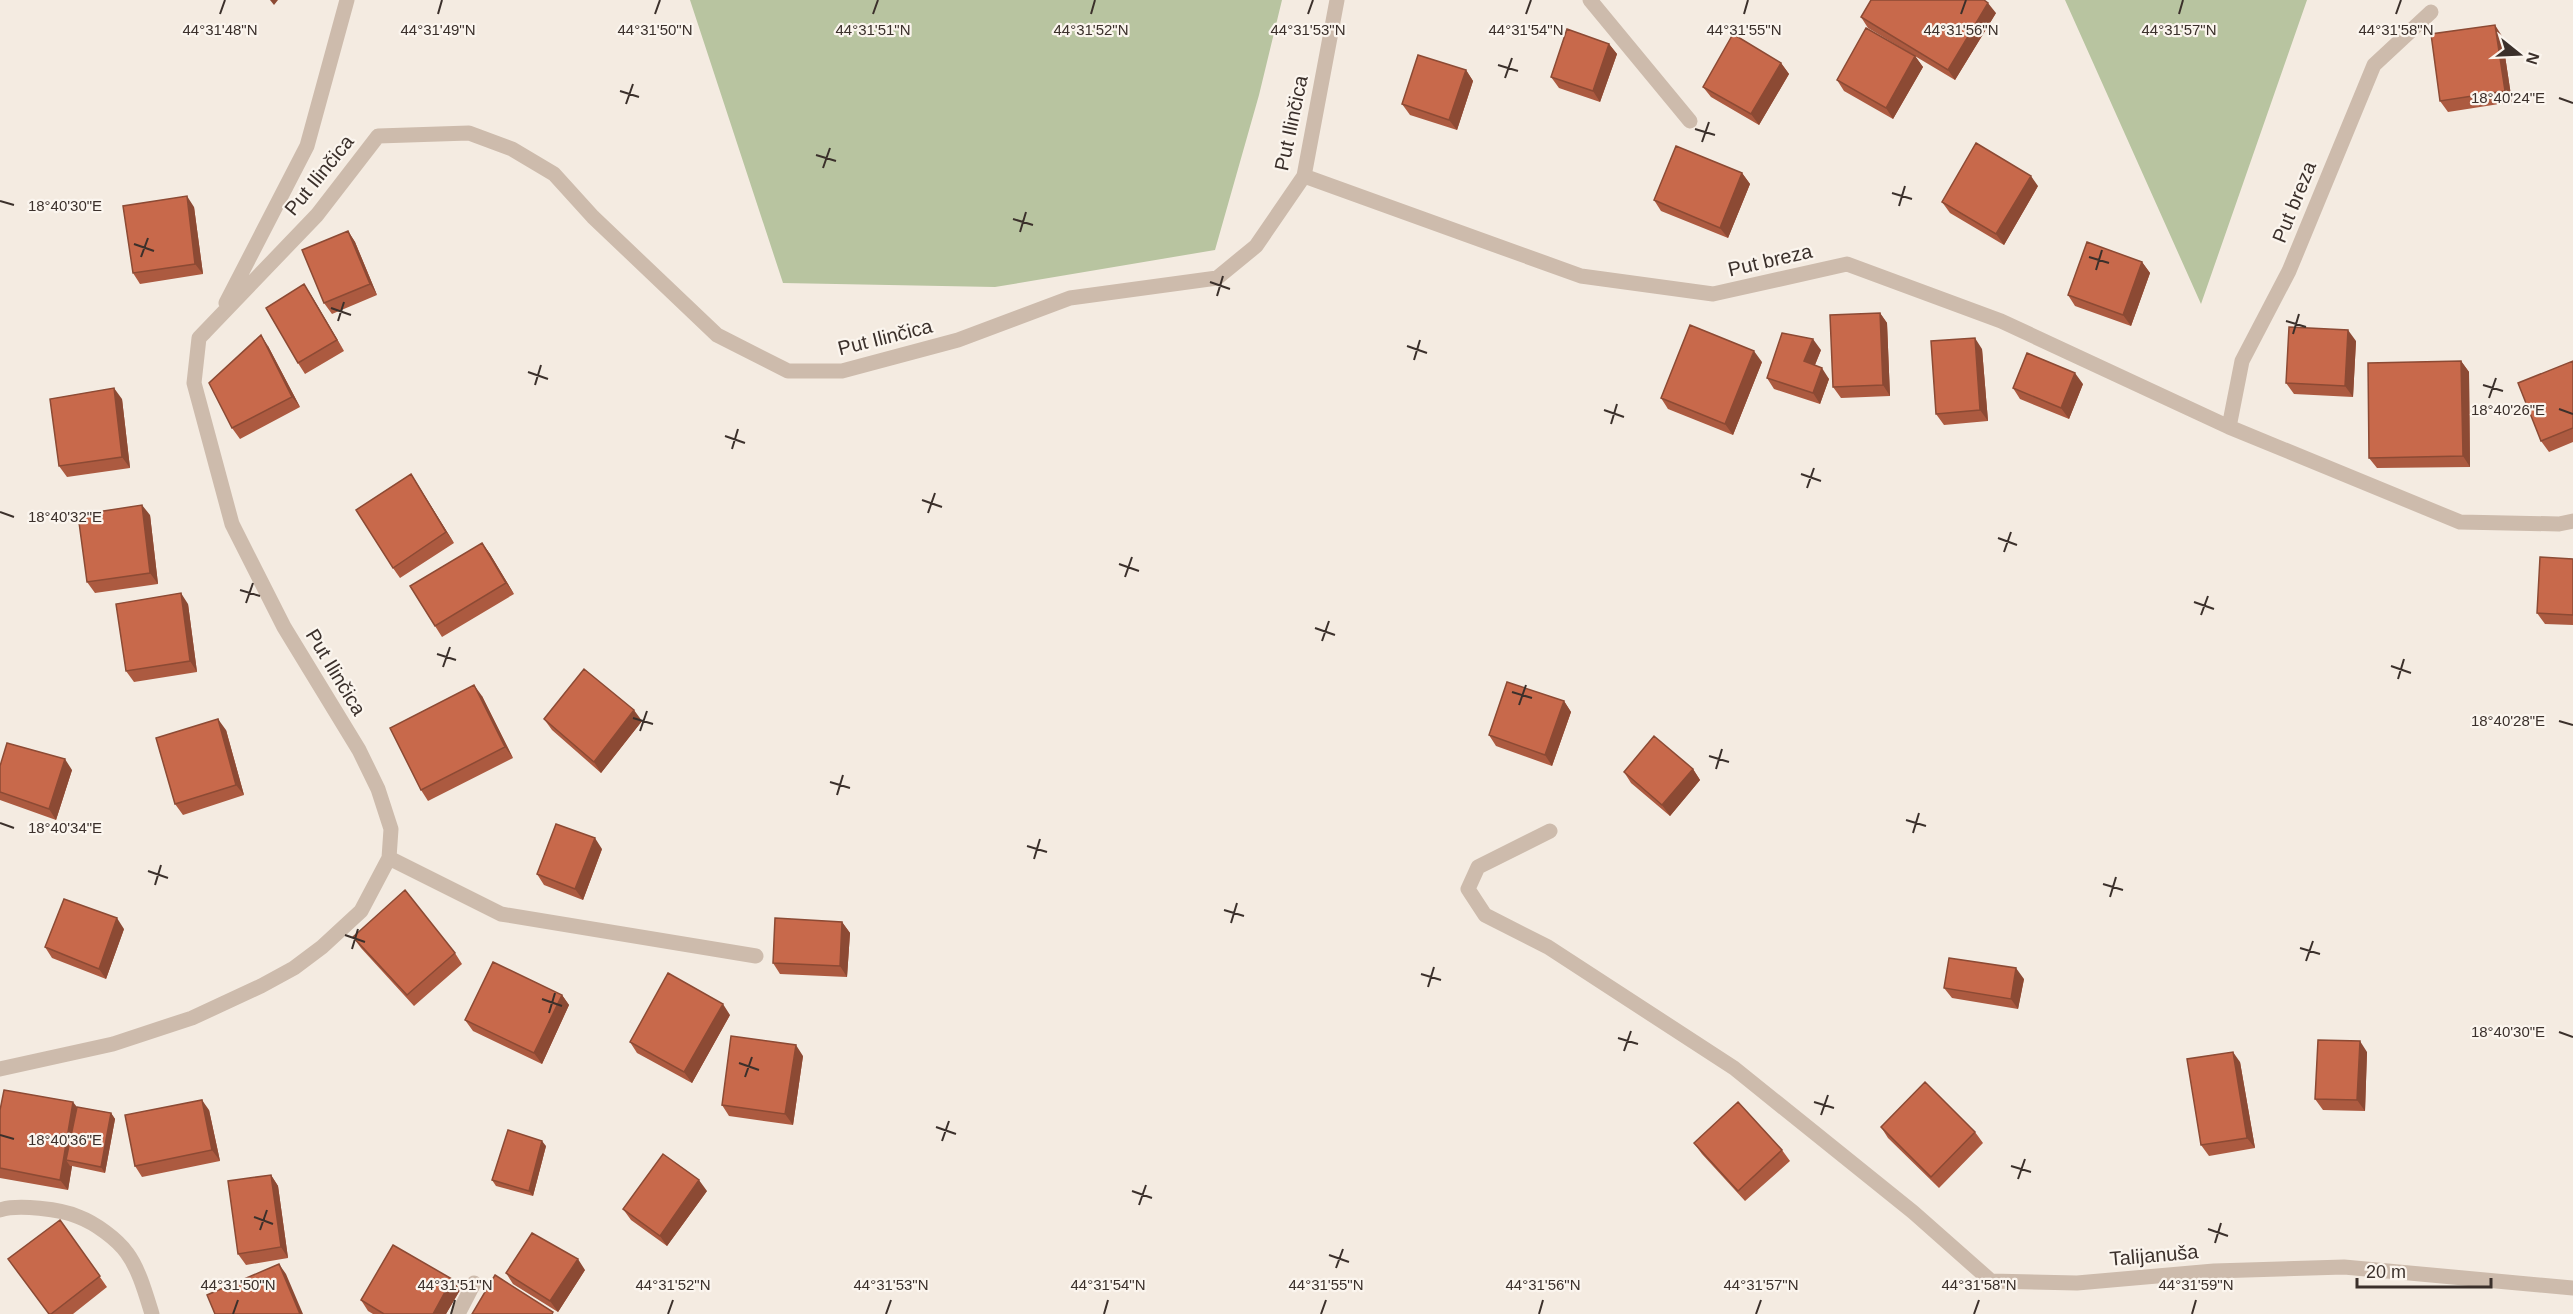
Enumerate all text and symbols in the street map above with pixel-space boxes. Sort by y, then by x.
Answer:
text: 44°31'48"N [182,21,258,38]
text: 44°31'49"N [400,21,476,38]
text: 44°31'50"N [617,21,693,38]
text: 44°31'51"N [835,21,911,38]
text: 44°31'52"N [1053,21,1129,38]
text: 44°31'53"N [1270,21,1346,38]
text: 44°31'54"N [1488,21,1564,38]
text: 44°31'55"N [1706,21,1782,38]
text: 44°31'56"N [1923,21,1999,38]
text: 44°31'57"N [2141,21,2217,38]
text: 44°31'58"N [2358,21,2434,38]
north arrow [2489,24,2549,84]
text: N [2523,50,2543,67]
street label: Put Ilinčica [1270,73,1312,173]
text: 18°40'24"E [2471,89,2545,106]
street label: Put Ilinčica [280,130,359,220]
street label: Put breza [2268,157,2321,246]
text: 18°40'30"E [28,197,102,214]
street label: Put breza [1726,239,1815,280]
street label: Put Ilinčica [835,314,935,359]
text: 18°40'26"E [2471,401,2545,418]
text: 18°40'32"E [28,508,102,525]
street label: Put Ilinčica [302,625,371,720]
text: 18°40'28"E [2471,712,2545,729]
text: 18°40'34"E [28,819,102,836]
text: 18°40'30"E [2471,1023,2545,1040]
text: 18°40'36"E [28,1131,102,1148]
street label: Talijanuša [2109,1240,2200,1270]
scale bar [2357,1251,2490,1289]
text: 20 m [2366,1262,2406,1282]
text: 44°31'50"N [200,1276,276,1293]
text: 44°31'51"N [417,1276,493,1293]
text: 44°31'52"N [635,1276,711,1293]
text: 44°31'53"N [853,1276,929,1293]
text: 44°31'54"N [1070,1276,1146,1293]
text: 44°31'55"N [1288,1276,1364,1293]
text: 44°31'56"N [1505,1276,1581,1293]
text: 44°31'57"N [1723,1276,1799,1293]
text: 44°31'58"N [1941,1276,2017,1293]
text: 44°31'59"N [2158,1276,2234,1293]

